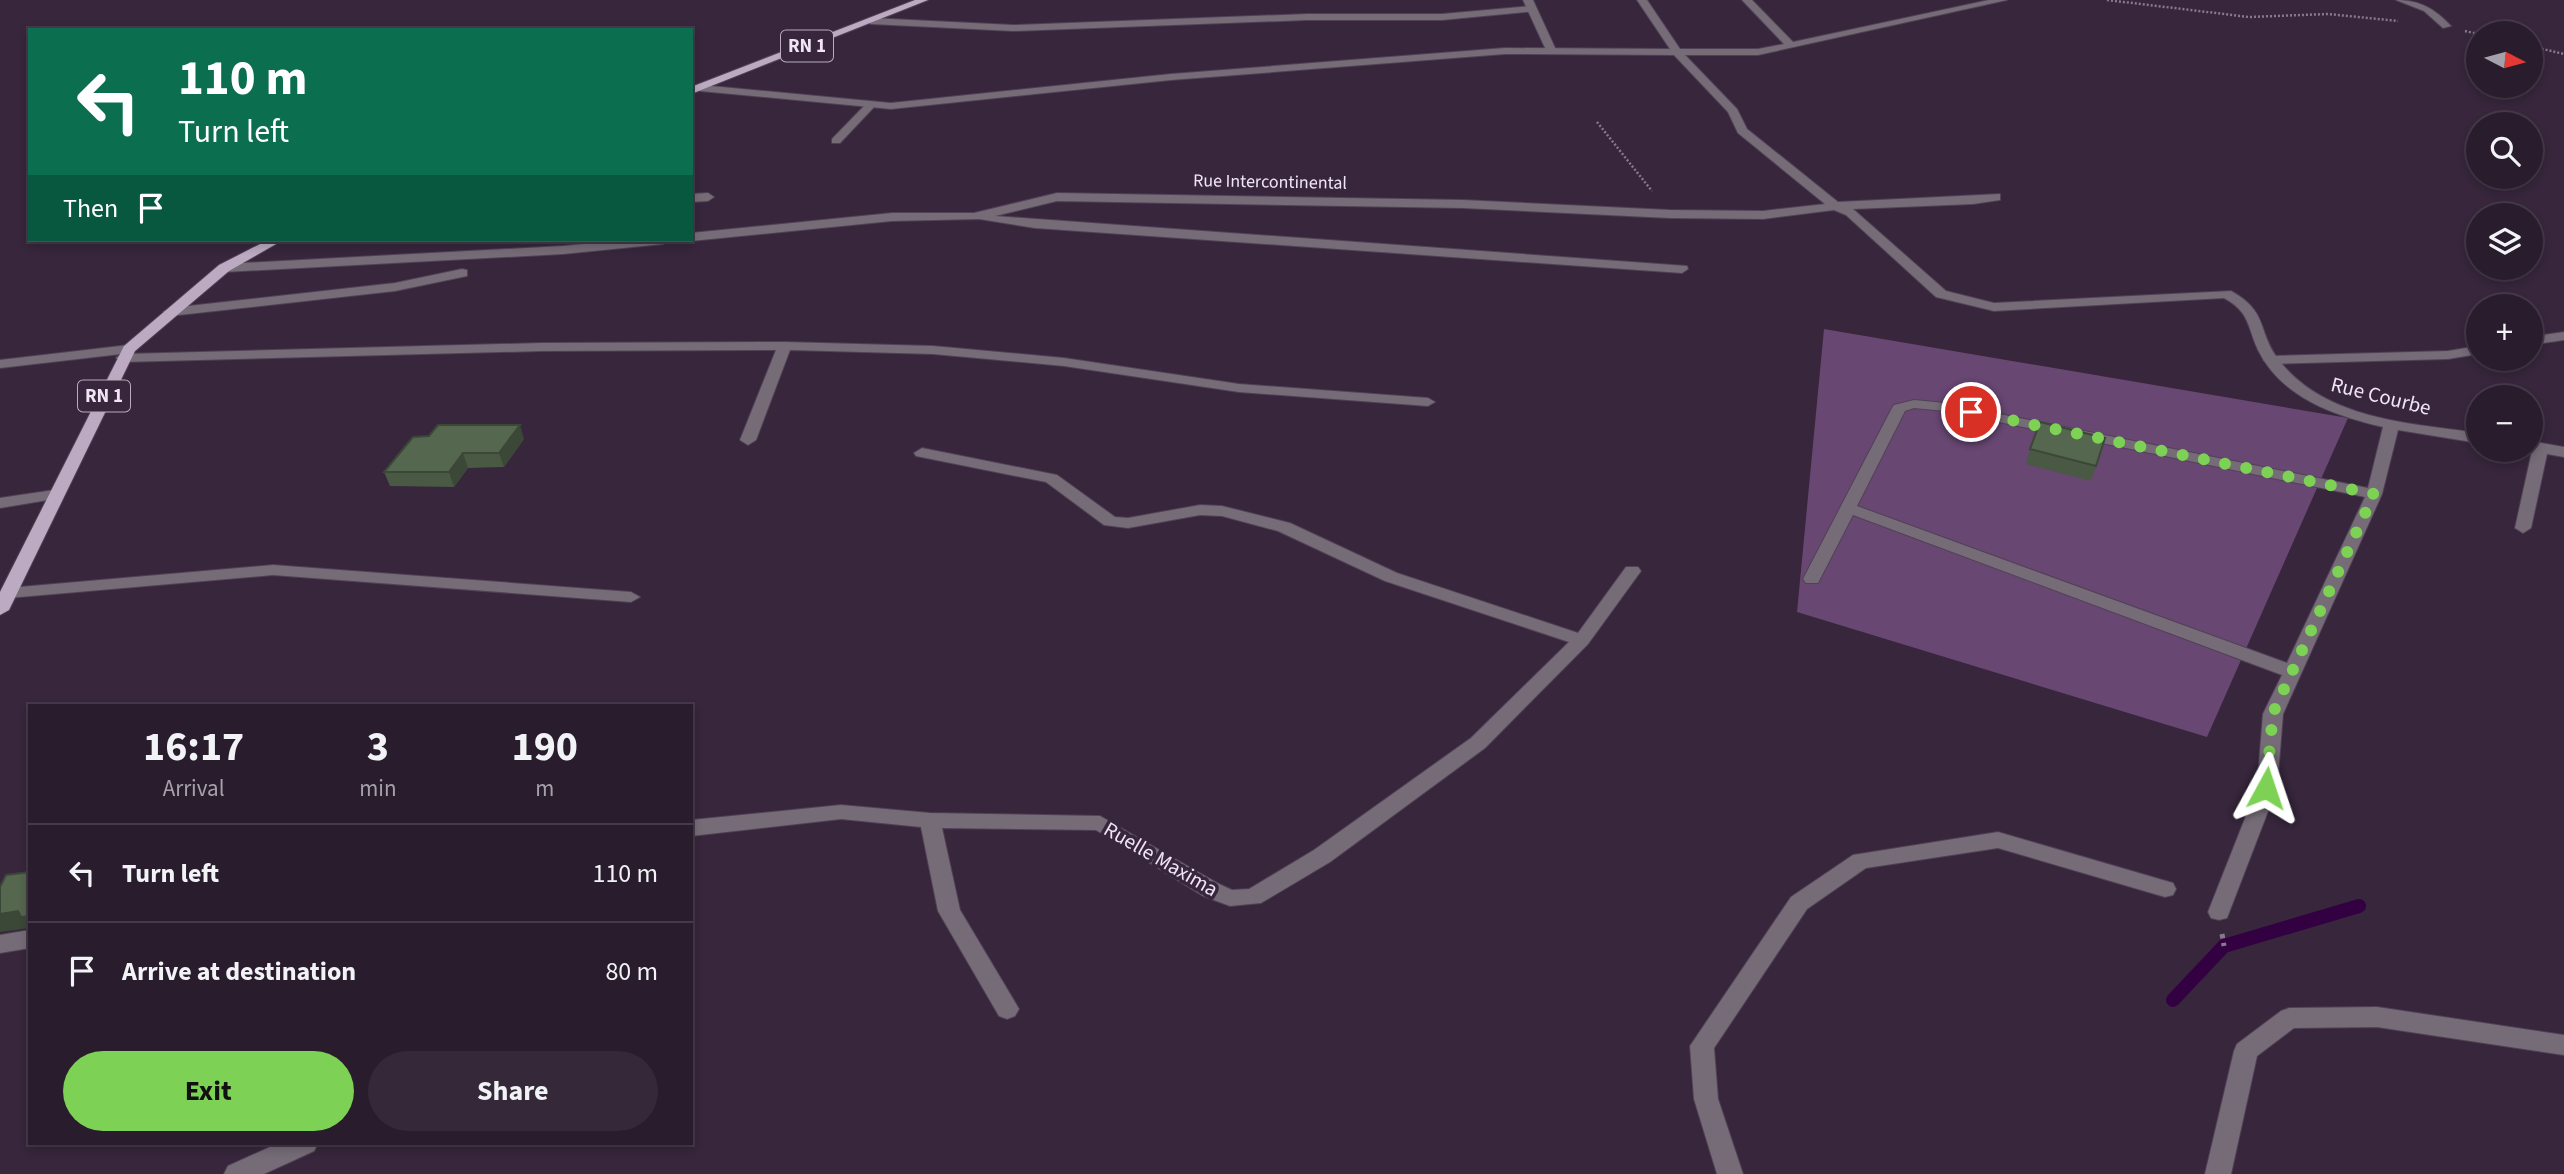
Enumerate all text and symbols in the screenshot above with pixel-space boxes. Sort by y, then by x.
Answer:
north arrow [2466,21,2543,98]
map controls [2466,21,2543,462]
road number: RN 1 [781,30,833,61]
text: 110 m [178,44,307,114]
icon: left [63,56,154,147]
text: Turn left [178,109,289,155]
button: search [2466,112,2543,189]
street label: Rue Intercontinental [1193,168,1347,196]
icon: arrive [132,189,170,227]
text: Then [63,190,118,227]
button: layers [2466,203,2543,280]
button: + [2466,294,2543,371]
street label: Rue Courbe [2328,369,2434,423]
road number: RN 1 [78,380,130,412]
pin [1941,382,2001,442]
button: − [2466,385,2543,462]
icon: arrive [1952,393,1990,431]
text: 16:17 [143,717,244,777]
text: 3 [367,717,389,777]
text: 190 [511,717,578,777]
position arrow [2229,751,2303,825]
text: Arrival [163,772,225,805]
text: min [359,772,397,805]
text: m [535,772,554,805]
street label: Ruelle Maxima [1098,814,1224,904]
icon: left [63,854,101,892]
text: Turn left [122,855,219,892]
text: 110 m [592,855,658,892]
icon: arrive [63,952,101,990]
text: Arrive at destination [122,953,356,990]
text: 80 m [605,953,658,990]
button: Exit [63,1051,354,1131]
button: Share [368,1051,658,1131]

